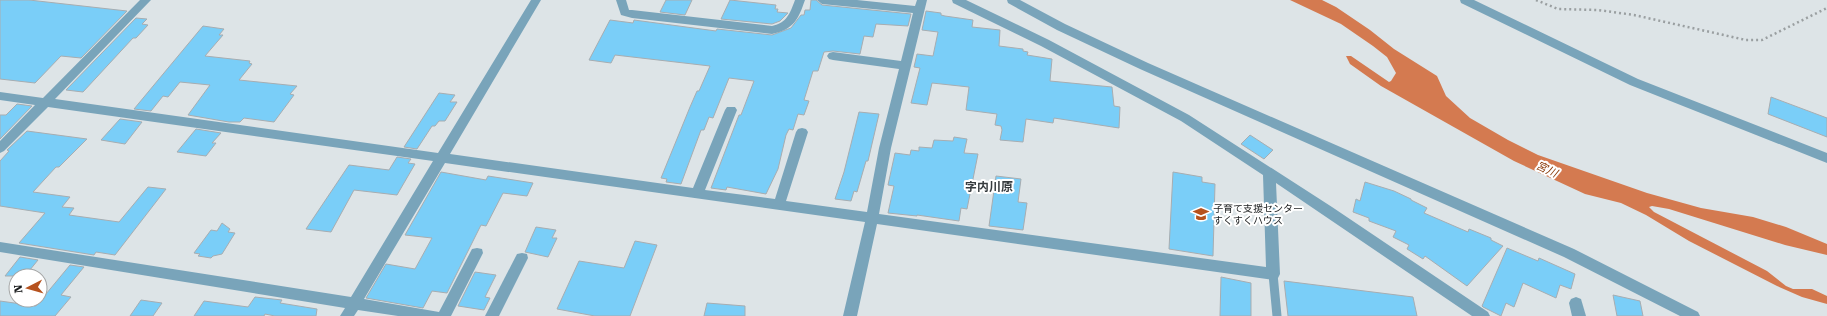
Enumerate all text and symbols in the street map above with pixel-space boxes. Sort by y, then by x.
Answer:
water label: 宮川 [1534,159,1560,180]
district label: 字内川原 [965,180,1013,194]
place label: 子育て支援センター すくすくハウス [1213,203,1303,226]
school or university icon: 子育て支援センター すくすくハウス [1192,205,1210,223]
north arrow [8,268,48,308]
text: N [12,284,25,294]

